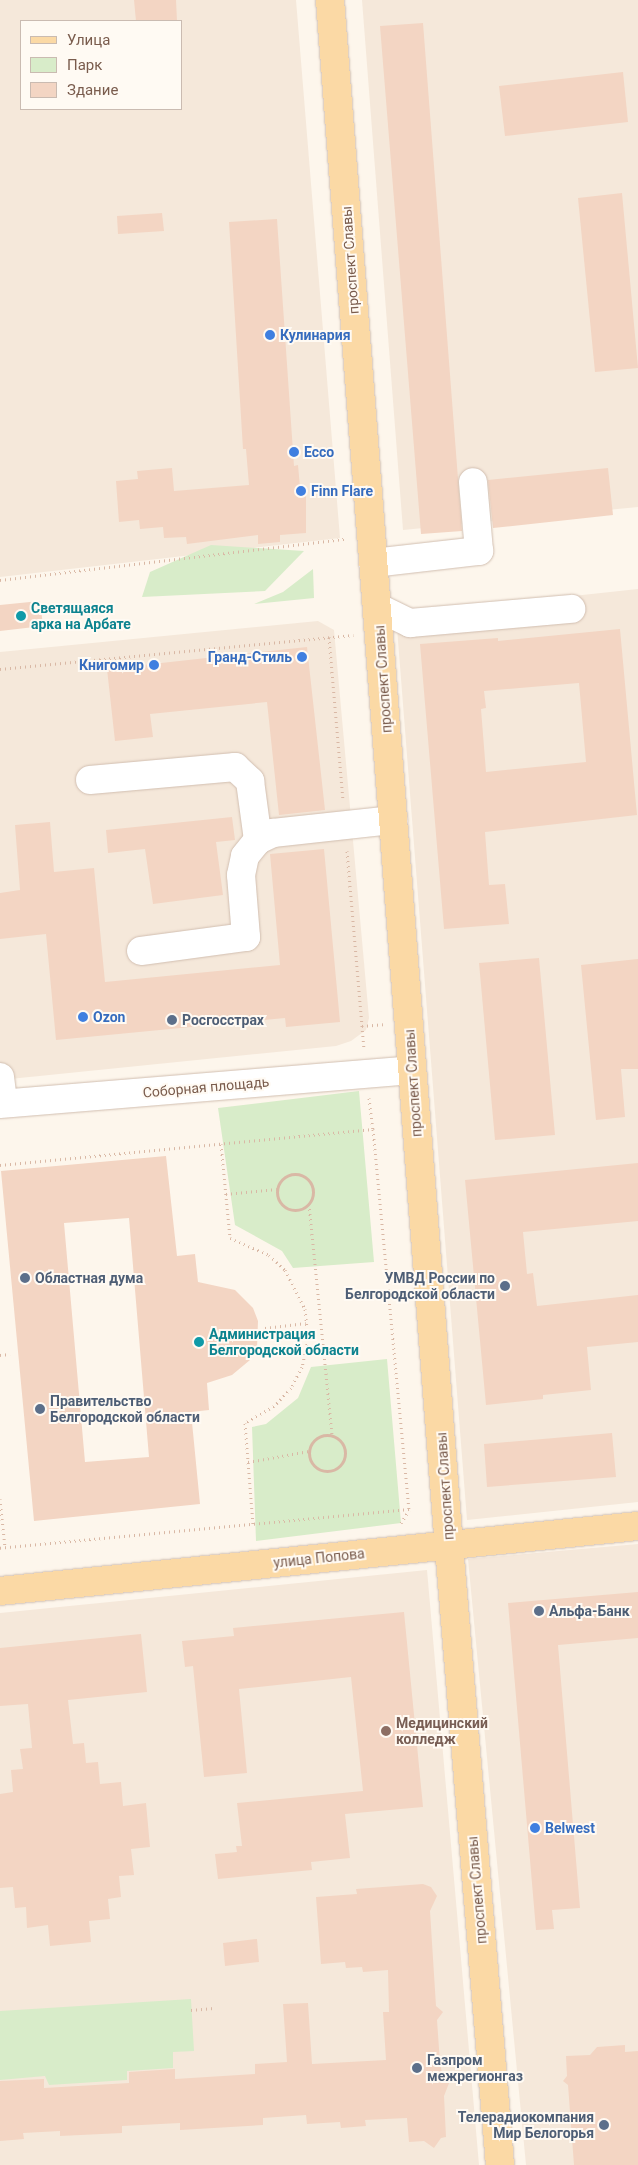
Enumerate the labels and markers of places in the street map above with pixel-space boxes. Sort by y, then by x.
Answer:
place label: Кулинария [280,327,350,343]
marker: Кулинария [264,329,276,341]
place label: Ecco [304,444,334,460]
marker: Ecco [288,446,300,458]
place label: Finn Flare [311,483,373,499]
marker: Finn Flare [295,485,307,497]
place label: Светящаяся арка на Арбате [31,600,131,632]
marker: Светящаяся арка на Арбате [15,610,27,622]
place label: Гранд-Стиль [208,649,292,665]
marker: Гранд-Стиль [296,651,308,663]
place label: Книгомир [79,657,144,673]
marker: Книгомир [148,659,160,671]
place label: Ozon [93,1009,125,1025]
marker: Ozon [77,1011,89,1023]
place label: Росгосстрах [182,1012,264,1028]
marker: Росгосстрах [166,1014,178,1026]
place label: Областная дума [35,1270,143,1286]
place label: УМВД России по Белгородской области [345,1270,495,1302]
marker: Областная дума [19,1272,31,1284]
marker: УМВД России по Белгородской области [499,1280,511,1292]
place label: Администрация Белгородской области [209,1326,359,1358]
marker: Администрация Белгородской области [193,1336,205,1348]
place label: Правительство Белгородской области [50,1393,200,1425]
marker: Правительство Белгородской области [34,1403,46,1415]
place label: Альфа-Банк [549,1603,630,1619]
marker: Альфа-Банк [533,1605,545,1617]
place label: Медицинский колледж [396,1715,488,1748]
marker: Медицинский колледж [380,1725,392,1737]
place label: Belwest [545,1820,595,1836]
marker: Belwest [529,1822,541,1834]
place label: Газпром межрегионгаз [427,2052,523,2084]
marker: Газпром межрегионгаз [411,2062,423,2074]
place label: Телерадиокомпания Мир Белогорья [458,2109,594,2142]
marker: Телерадиокомпания Мир Белогорья [598,2119,610,2131]

